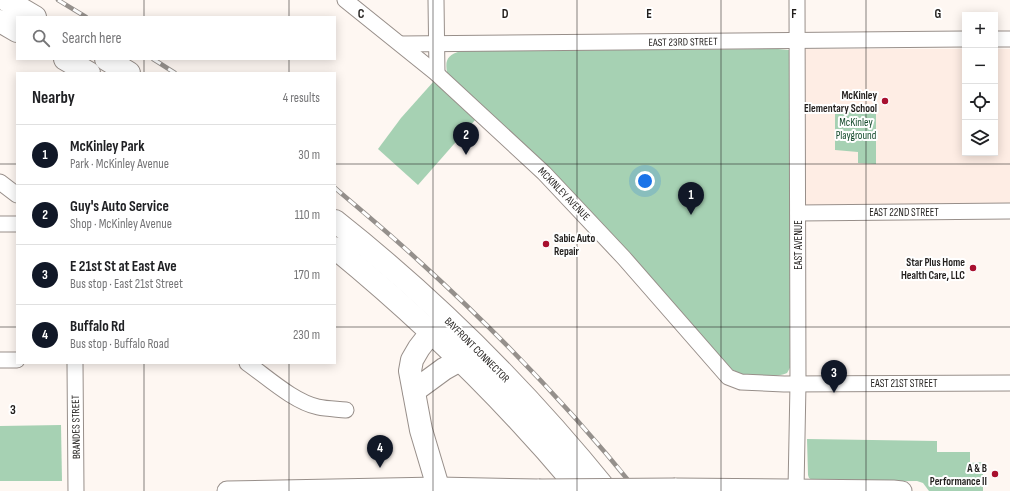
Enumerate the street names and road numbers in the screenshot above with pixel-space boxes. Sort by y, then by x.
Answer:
street label: EAST 23RD STREET [648,35,718,49]
street label: MCKINLEY AVENUE [535,165,593,223]
street label: EAST 22ND STREET [869,206,939,219]
street label: EAST AVENUE [792,220,805,270]
street label: BAYFRONT CONNECTOR [442,315,512,385]
street label: EAST 21ST STREET [871,377,938,390]
street label: BRANDES STREET [69,394,83,459]

